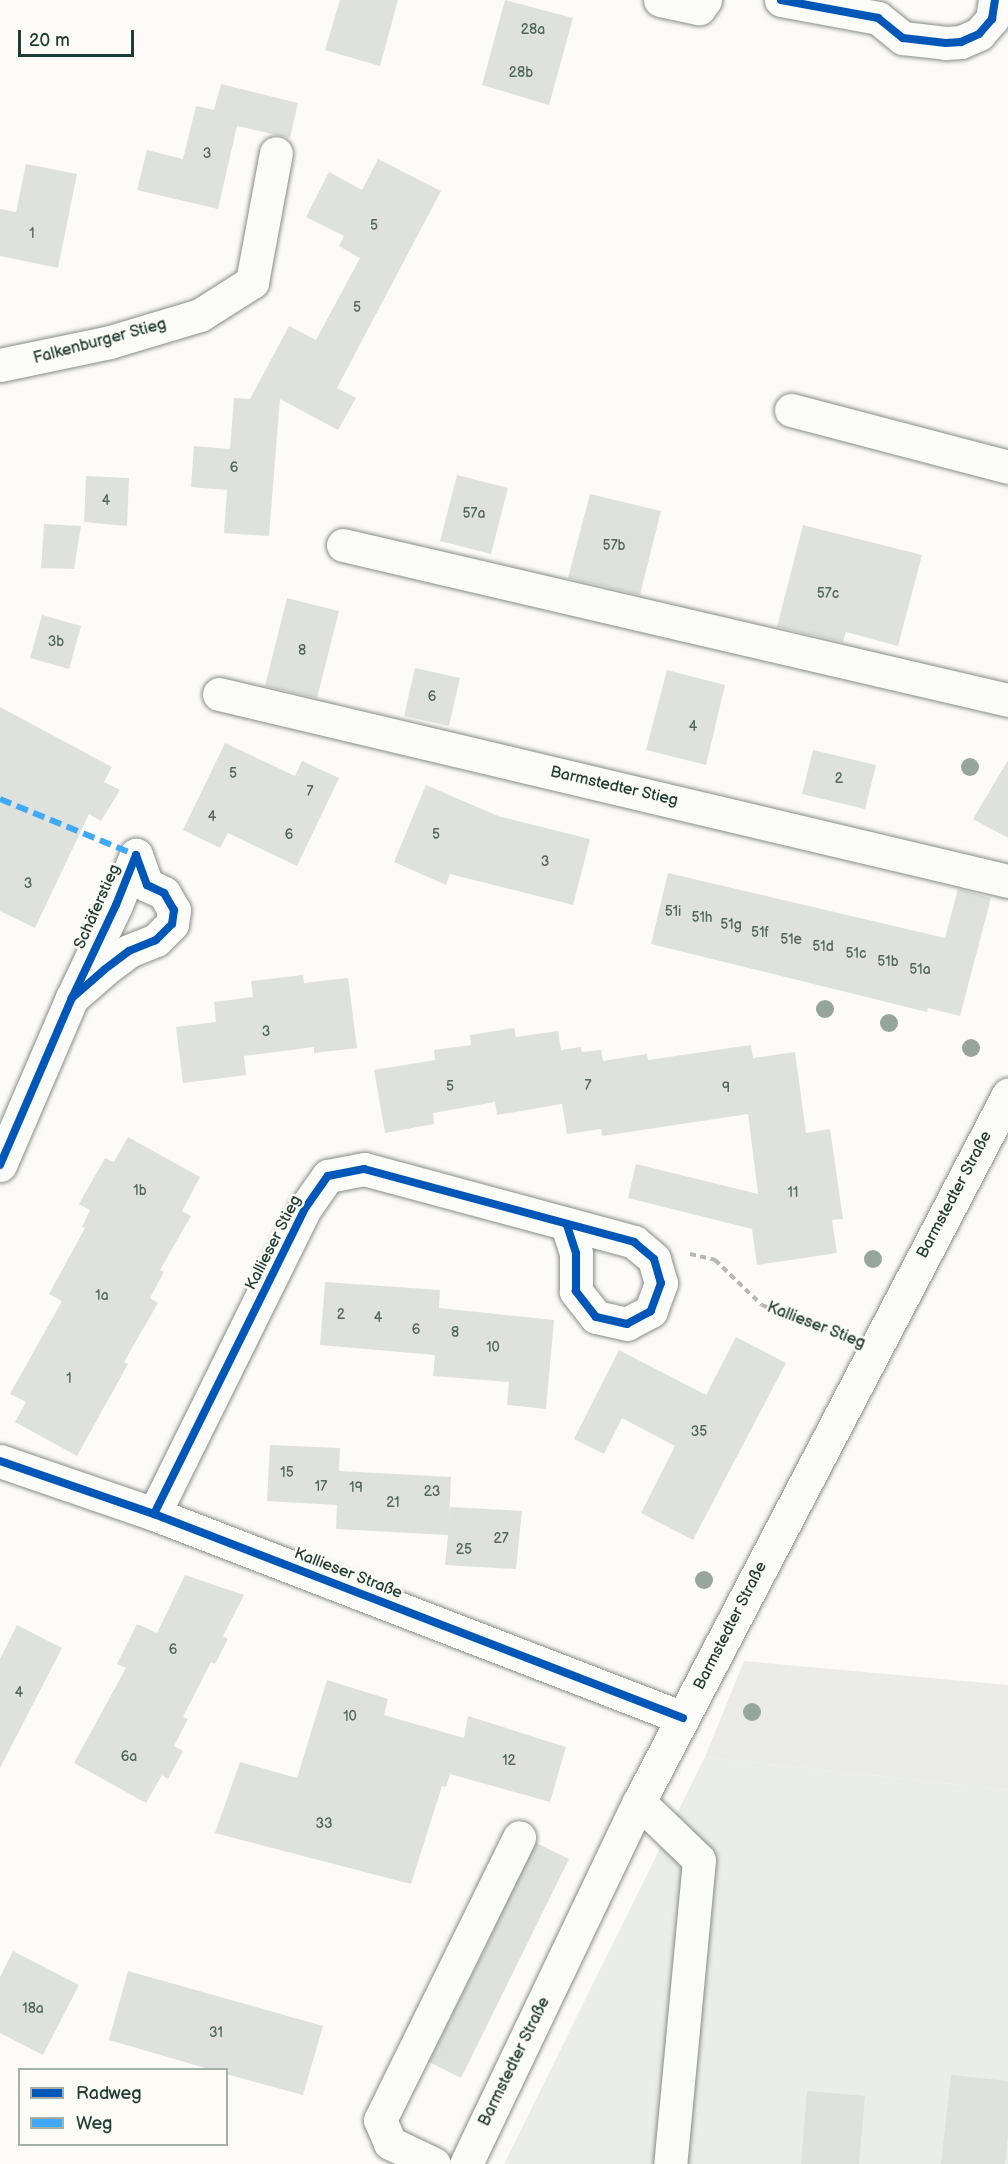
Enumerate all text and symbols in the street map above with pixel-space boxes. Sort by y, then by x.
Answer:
scale bar [21,18,136,56]
house number: 28a [521,22,545,38]
text: 20 m [29,30,70,51]
house number: 28b [509,65,533,81]
house number: 3 [203,146,211,162]
house number: 5 [370,218,378,234]
house number: 1 [29,226,35,242]
house number: 5 [353,300,361,316]
street label: Falkenburger Stieg [31,315,169,369]
house number: 6 [230,460,238,476]
house number: 4 [102,493,110,509]
house number: 57a [463,506,485,522]
house number: 57b [603,538,625,554]
house number: 57c [817,586,839,602]
house number: 3b [48,634,64,650]
house number: 8 [298,643,306,659]
house number: 6 [428,689,436,705]
house number: 4 [689,719,697,735]
street label: Barmstedter Stieg [548,763,680,811]
house number: 5 [229,766,237,782]
house number: 2 [835,771,843,787]
house number: 7 [307,784,313,800]
house number: 4 [208,809,216,825]
house number: 6 [285,827,293,843]
house number: 5 [432,827,440,843]
house number: 3 [541,854,549,870]
street label: Schäferstieg [71,862,125,952]
house number: 3 [24,876,32,892]
house number: 51i [665,904,681,920]
house number: 51h [691,910,713,926]
house number: 51g [720,917,742,933]
house number: 51f [751,925,769,941]
house number: 51e [780,932,802,948]
house number: 51d [812,939,834,955]
house number: 51c [846,946,866,962]
house number: 51b [877,954,899,970]
house number: 51a [909,962,931,978]
house number: 3 [262,1024,270,1040]
house number: 7 [585,1078,591,1094]
house number: 5 [446,1079,454,1095]
house number: 9 [722,1080,730,1096]
street label: Barmstedter Straße [913,1128,997,1262]
house number: 1b [133,1183,147,1199]
house number: 11 [788,1185,798,1201]
street label: Kallieser Stieg [242,1192,306,1294]
house number: 1a [95,1288,109,1304]
street label: Kallieser Stieg [764,1298,868,1354]
house number: 2 [337,1307,345,1323]
house number: 4 [374,1310,382,1326]
house number: 6 [412,1322,420,1338]
house number: 8 [451,1325,459,1341]
house number: 10 [486,1340,500,1356]
house number: 1 [66,1371,72,1387]
house number: 35 [691,1424,707,1440]
house number: 15 [280,1465,294,1481]
house number: 17 [315,1479,327,1495]
house number: 19 [349,1480,363,1496]
house number: 23 [424,1484,440,1500]
house number: 21 [386,1495,400,1511]
house number: 27 [493,1531,509,1547]
house number: 25 [456,1542,472,1558]
street label: Kallieser Straße [291,1545,405,1603]
street label: Barmstedter Straße [690,1559,772,1693]
house number: 6 [169,1642,177,1658]
house number: 4 [15,1685,23,1701]
house number: 10 [343,1709,357,1725]
house number: 6a [121,1749,137,1765]
house number: 12 [502,1753,516,1769]
house number: 33 [315,1816,333,1832]
street label: Barmstedter Straße [475,1994,555,2130]
house number: 18a [22,2001,44,2017]
house number: 31 [209,2025,223,2041]
legend [18,2068,228,2146]
text: Radweg [76,2083,142,2104]
text: Weg [76,2113,112,2134]

